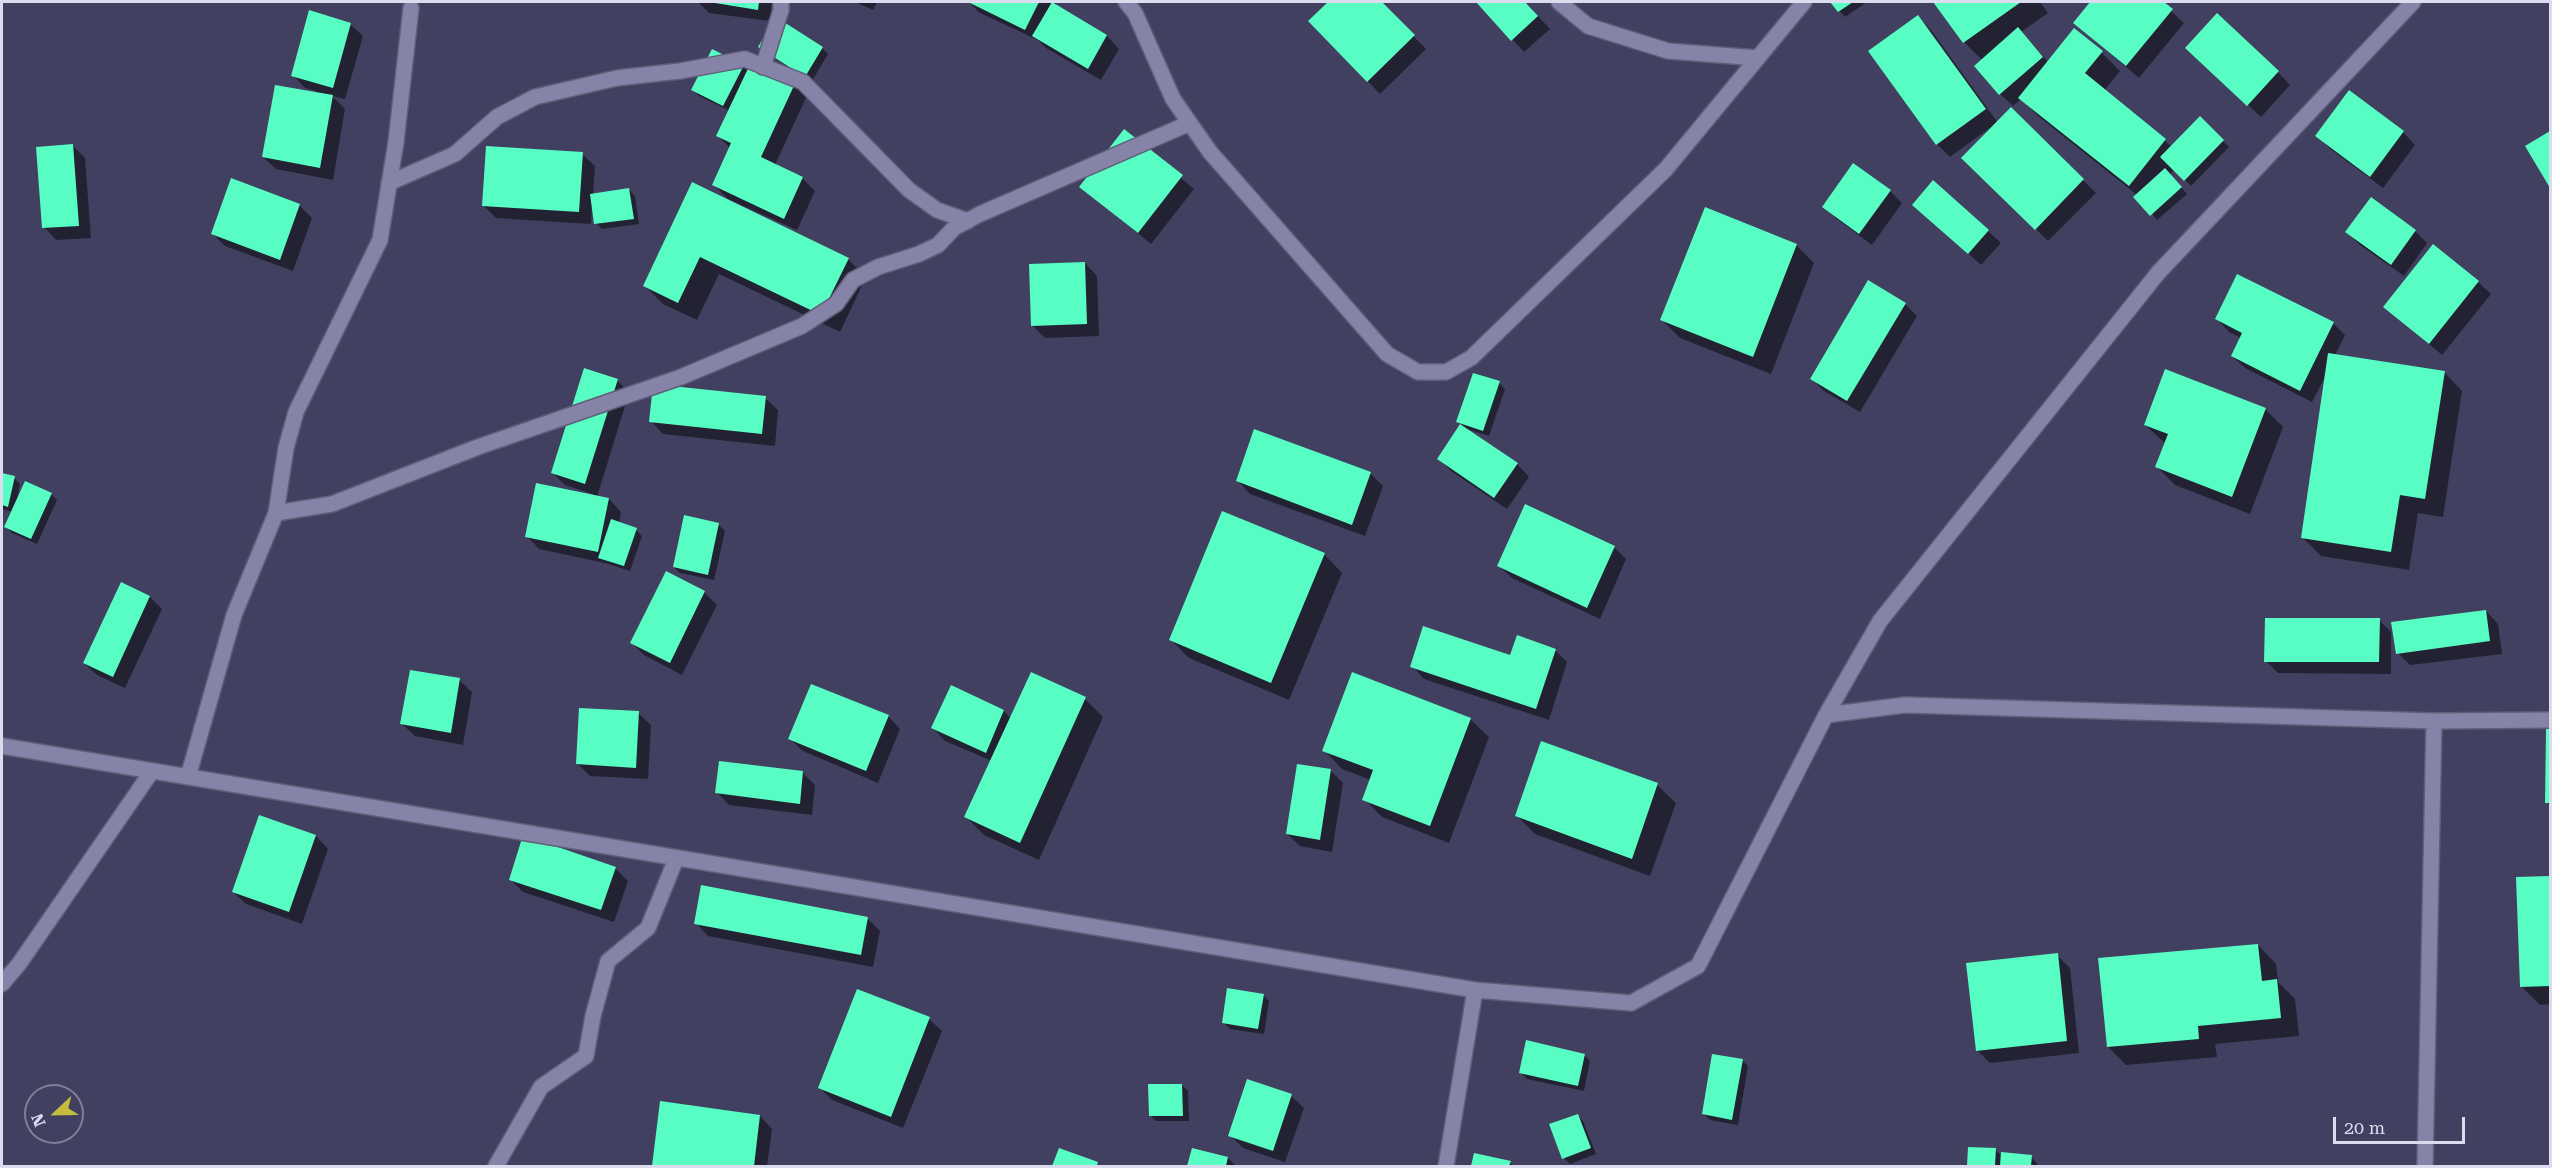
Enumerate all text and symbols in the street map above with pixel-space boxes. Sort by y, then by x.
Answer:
north arrow [24,1084,84,1144]
scale bar [2336,1105,2468,1143]
text: N [28,1111,50,1129]
text: 20 m [2344,1117,2385,1138]

